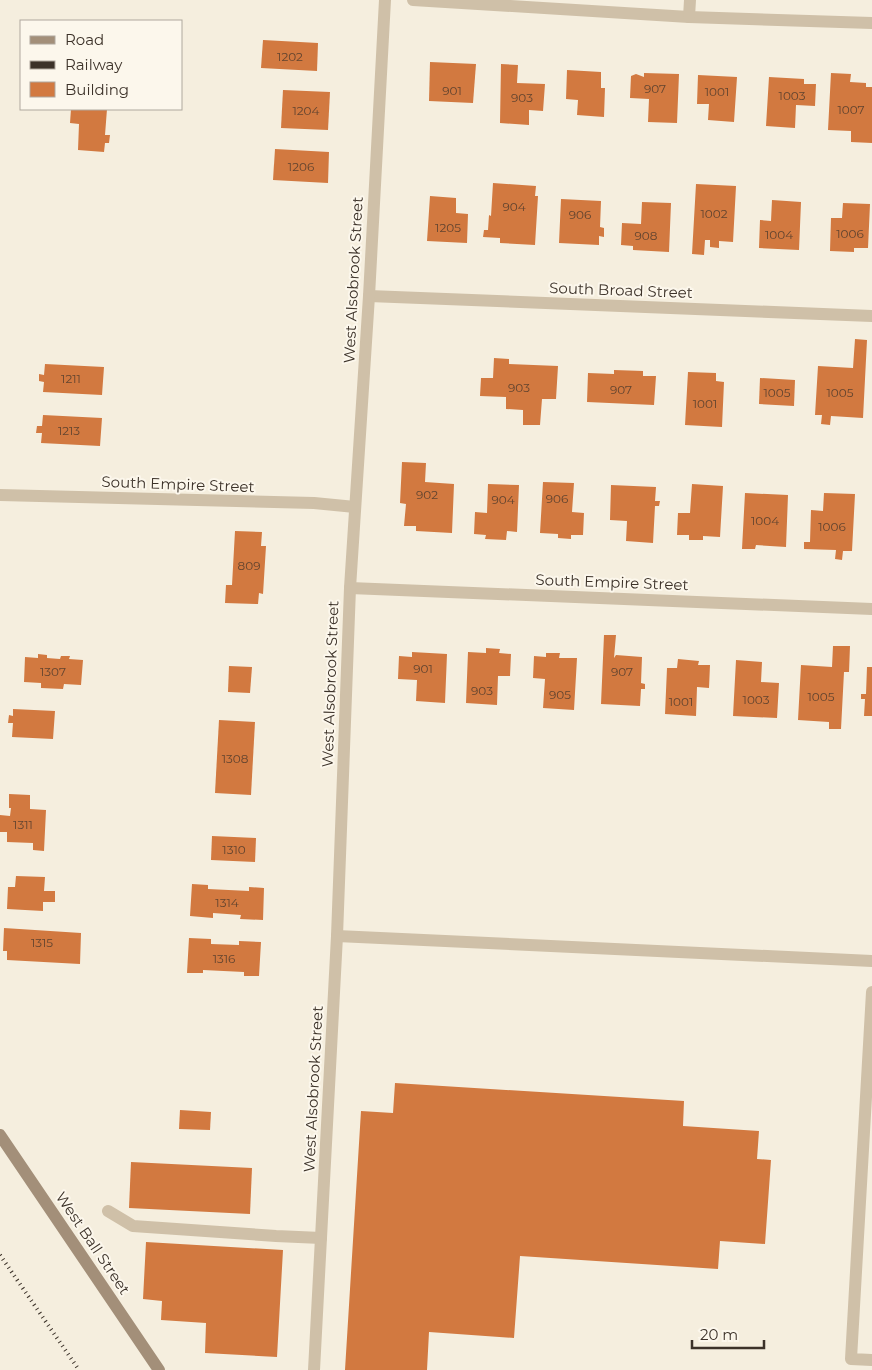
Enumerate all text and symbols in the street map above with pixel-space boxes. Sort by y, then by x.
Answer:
legend [20,20,182,110]
text: Road [65,30,104,49]
house number: 1202 [277,49,303,64]
text: Railway [65,55,123,74]
text: Building [65,80,129,99]
house number: 907 [644,81,666,96]
house number: 901 [442,83,462,98]
house number: 1001 [705,84,729,99]
house number: 1003 [779,88,806,103]
house number: 903 [511,90,533,105]
house number: 1007 [837,102,865,117]
house number: 1204 [293,103,320,118]
house number: 1206 [288,159,314,174]
street label: West Alsobrook Street [339,196,367,364]
house number: 904 [502,199,526,214]
house number: 1002 [700,206,728,221]
house number: 906 [569,207,591,222]
house number: 1205 [435,220,461,235]
house number: 1006 [836,226,864,241]
house number: 1004 [765,227,793,242]
house number: 908 [635,228,658,243]
street label: South Broad Street [549,278,693,302]
house number: 1211 [61,371,81,386]
house number: 903 [508,380,530,395]
house number: 907 [610,382,632,397]
house number: 1005 [763,385,791,400]
house number: 1005 [826,385,854,400]
house number: 1001 [693,396,717,411]
house number: 1213 [58,423,80,438]
street label: South Empire Street [101,472,255,496]
house number: 902 [416,487,438,502]
house number: 906 [546,491,568,506]
house number: 904 [491,492,515,507]
house number: 1004 [751,513,779,528]
house number: 1006 [818,519,846,534]
house number: 809 [238,558,260,573]
street label: South Empire Street [535,570,689,594]
street label: West Alsobrook Street [318,600,342,768]
house number: 901 [413,661,433,676]
house number: 1307 [40,664,66,679]
house number: 907 [611,664,633,679]
house number: 903 [471,683,493,698]
house number: 905 [549,687,571,702]
house number: 1005 [807,689,835,704]
house number: 1003 [743,692,770,707]
house number: 1001 [669,694,693,709]
house number: 1308 [222,751,249,766]
house number: 1311 [13,817,33,832]
house number: 1310 [222,842,246,857]
house number: 1314 [215,895,239,910]
house number: 1315 [31,935,53,950]
house number: 1316 [213,951,235,966]
street label: West Alsobrook Street [299,1005,327,1173]
street label: West Ball Street [52,1188,134,1298]
scale bar [692,1318,764,1350]
text: 20 m [700,1325,738,1344]

